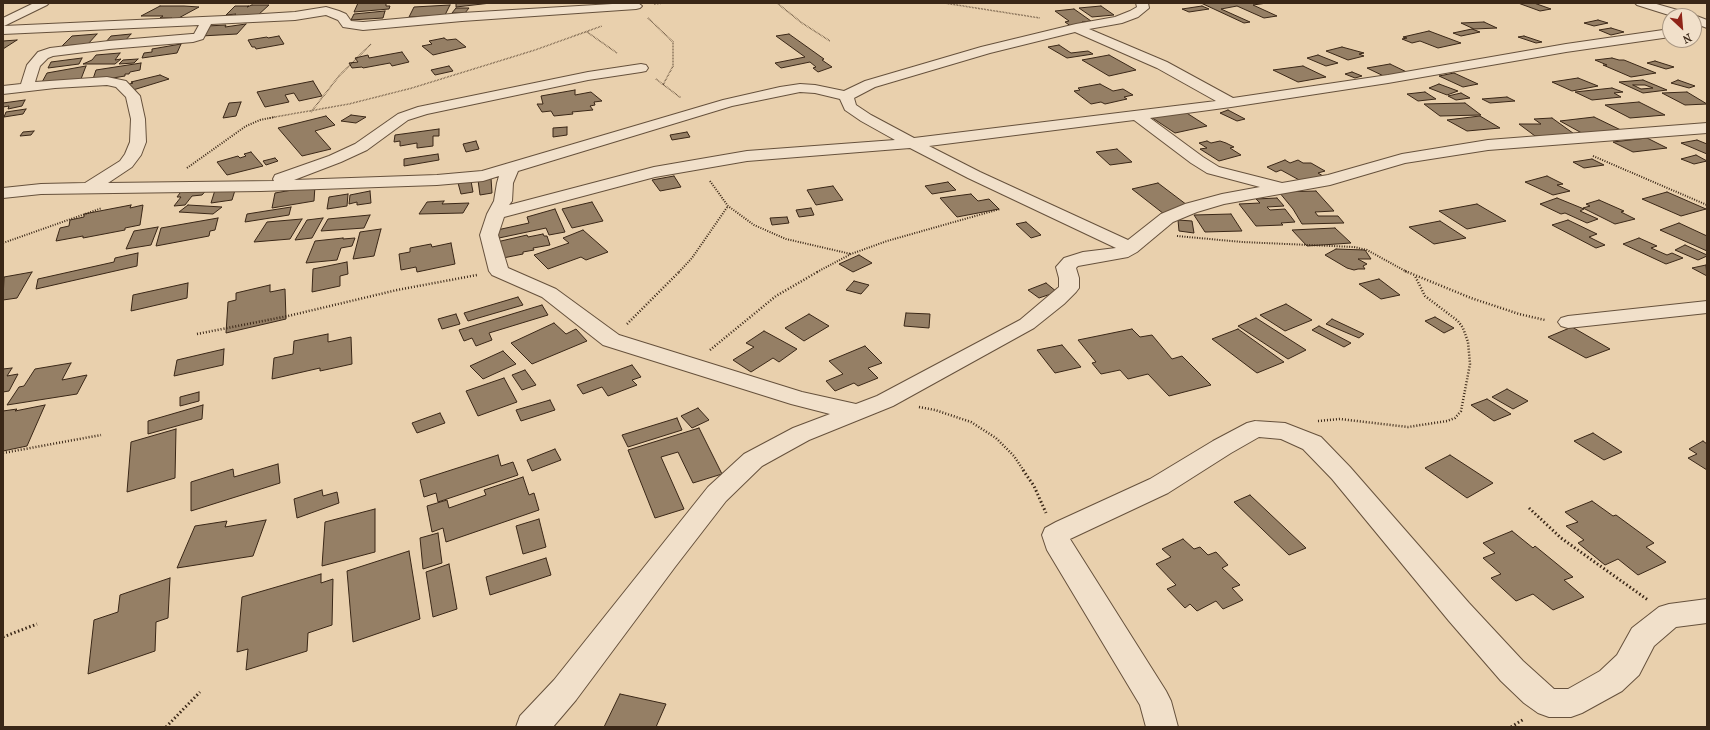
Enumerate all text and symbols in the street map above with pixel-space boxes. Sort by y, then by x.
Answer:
north arrow [1662,8,1702,48]
text: N [1680,31,1694,46]

